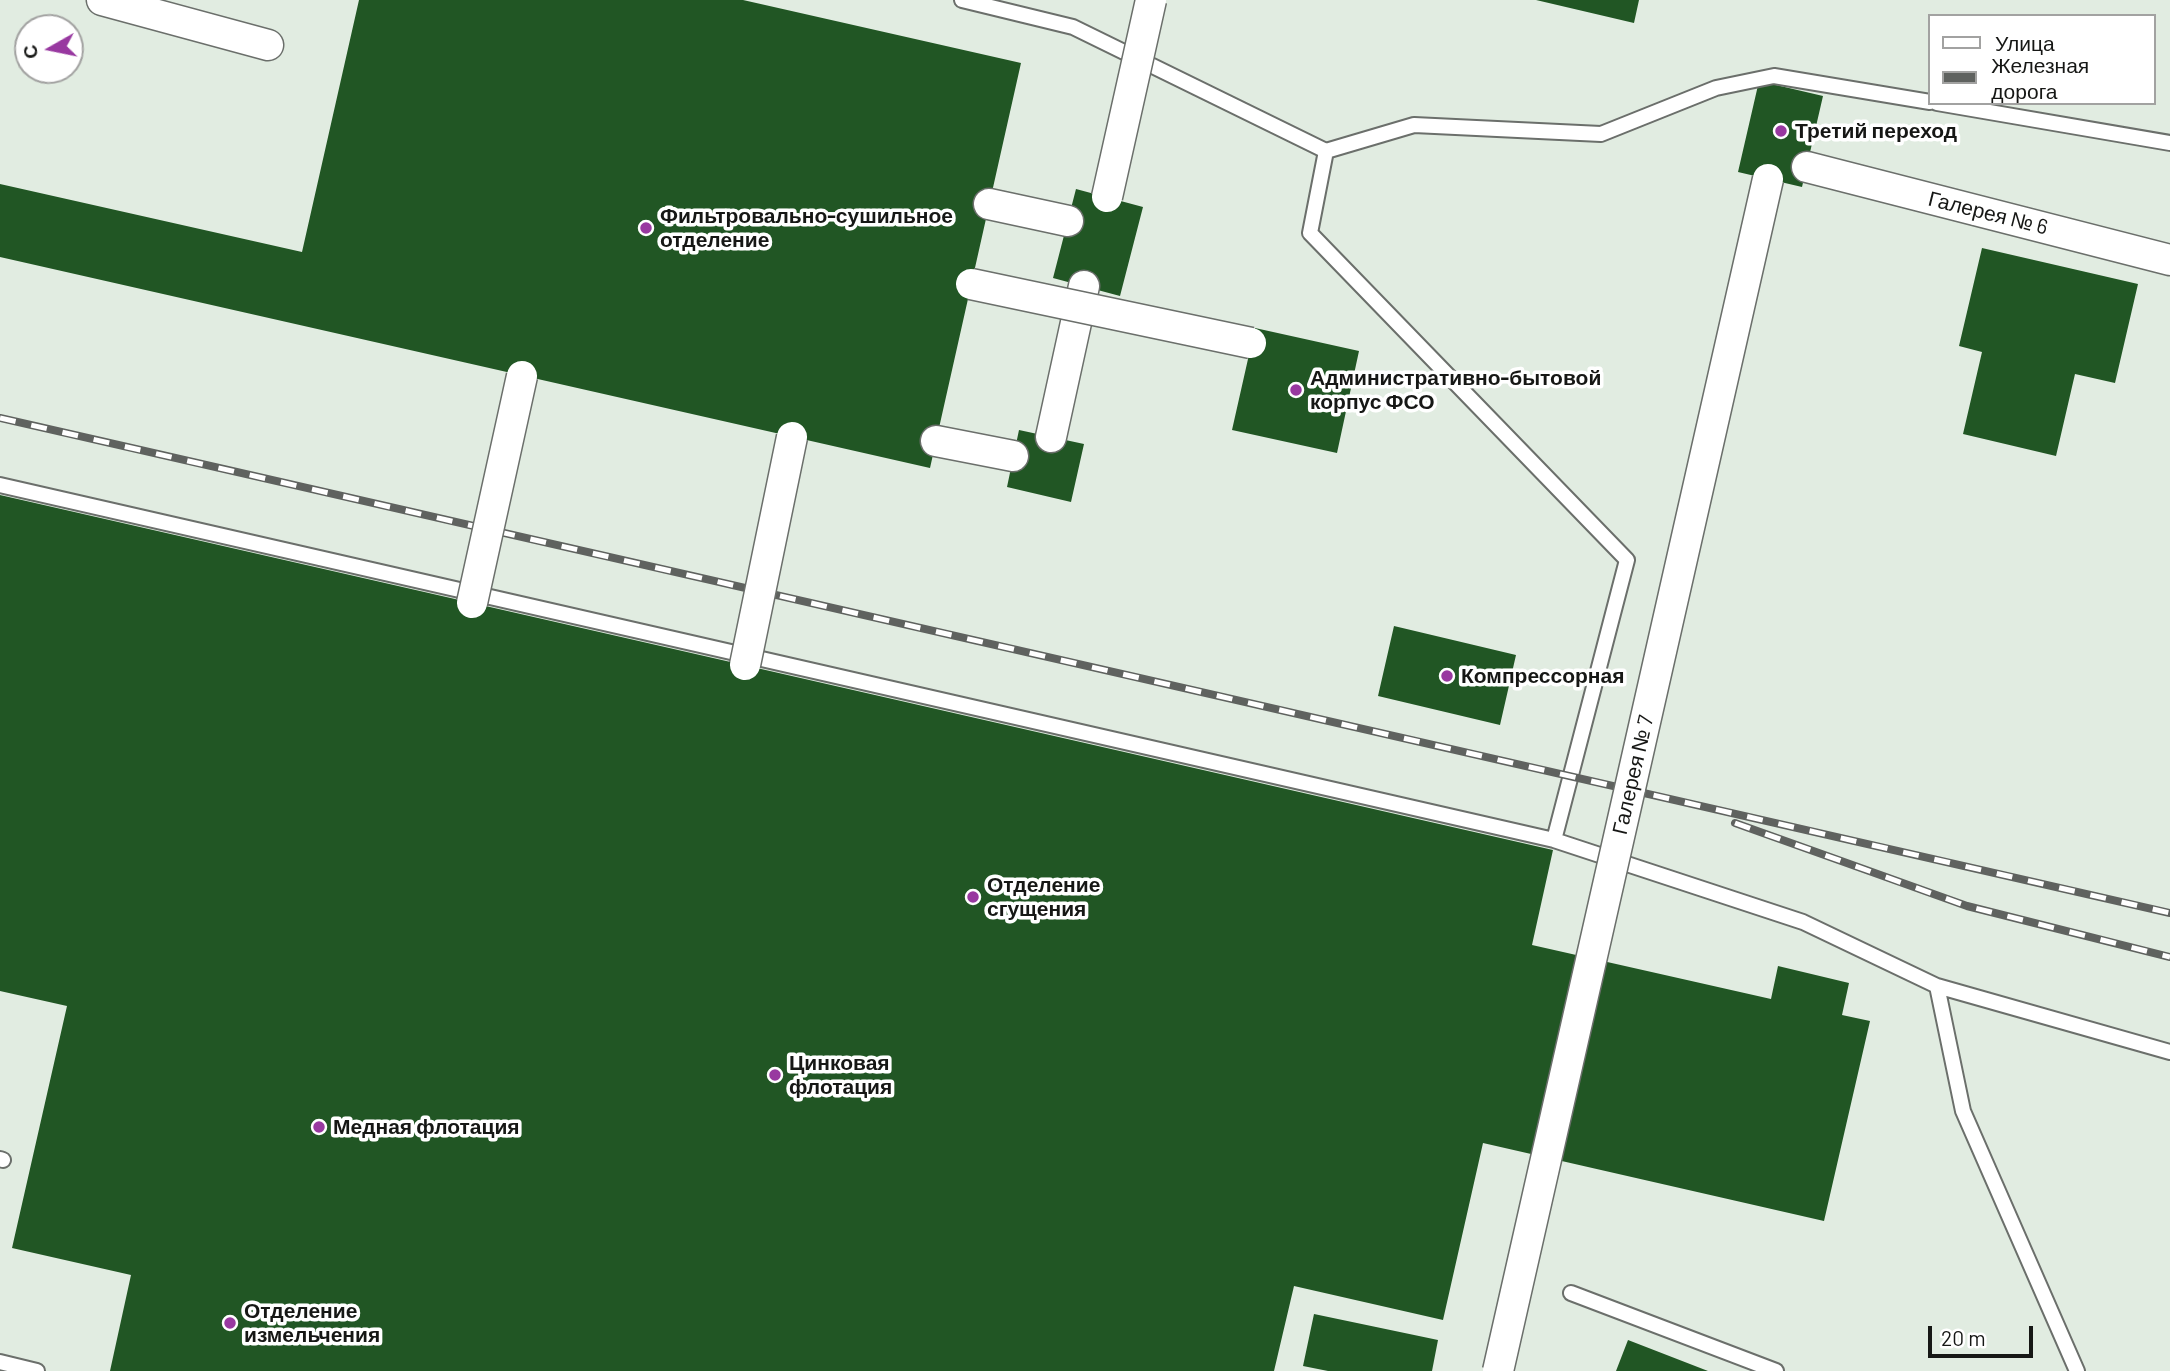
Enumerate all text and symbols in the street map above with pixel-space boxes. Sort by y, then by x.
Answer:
north arrow [14,14,84,84]
legend [1928,14,2156,105]
text: Улица [1995,30,2055,55]
text: С [17,43,42,61]
text: Железная дорога [1991,52,2089,103]
place label: Третий переход [1795,118,1957,144]
marker: Третий переход [1773,123,1789,139]
street label: Галерея № 6 [1926,186,2050,240]
place label: Фильтровально-сушильное отделение [660,203,953,253]
marker: Фильтровально-сушильное отделение [638,220,654,236]
place label: Административно-бытовой корпус ФСО [1310,365,1601,415]
marker: Административно-бытовой корпус ФСО [1288,382,1304,398]
place label: Компрессорная [1461,663,1624,689]
marker: Компрессорная [1439,668,1455,684]
street label: Галерея № 7 [1607,713,1659,837]
place label: Отделение сгущения [987,872,1100,922]
marker: Отделение сгущения [965,889,981,905]
place label: Цинковая флотация [789,1050,892,1100]
marker: Цинковая флотация [767,1067,783,1083]
place label: Медная флотация [333,1114,520,1140]
marker: Медная флотация [311,1119,327,1135]
place label: Отделение измельчения [244,1298,380,1348]
scale bar [1932,1312,2037,1356]
marker: Отделение измельчения [222,1315,238,1331]
text: 20 m [1941,1325,1986,1350]

